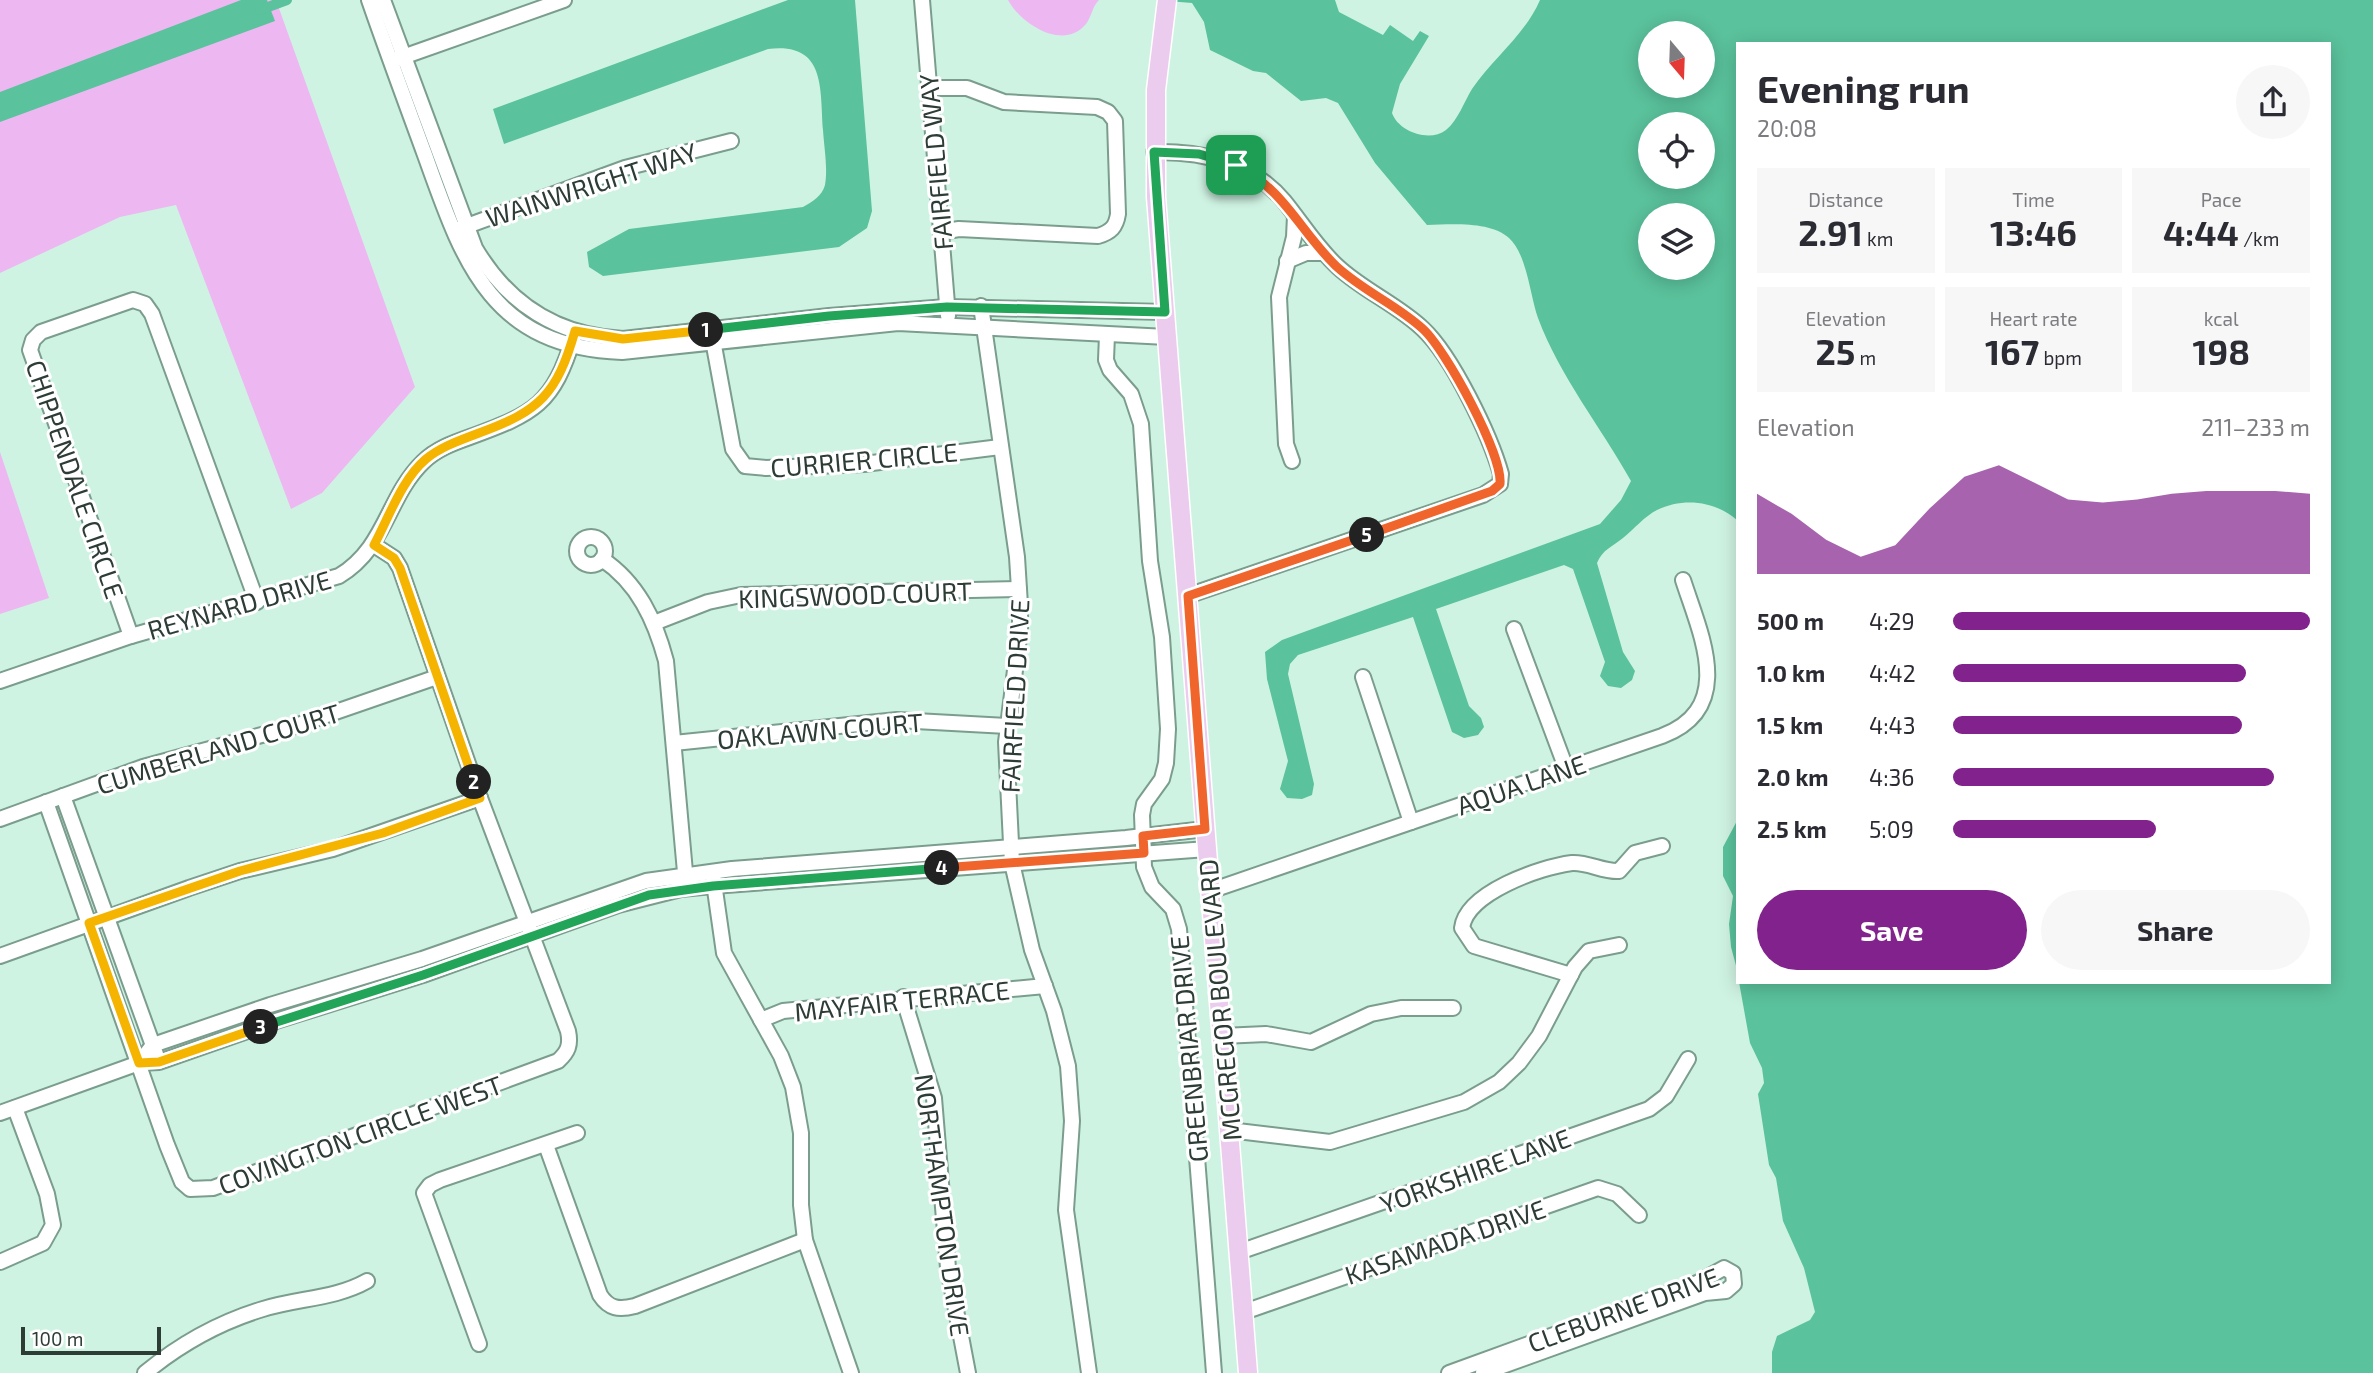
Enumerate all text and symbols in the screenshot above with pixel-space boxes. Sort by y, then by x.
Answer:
north arrow [1638,21,1715,98]
map controls [1638,21,1715,280]
text: Evening run [1757,65,1970,111]
button: share [2236,65,2310,139]
street label: FAIRFIELD WAY [912,72,958,251]
button: locate [1638,112,1715,189]
text: 20:08 [1757,114,1817,142]
street label: WAINWRIGHT WAY [481,135,701,233]
pin [1206,135,1266,195]
icon: arrive [1217,146,1255,184]
text: Distance [1808,188,1883,211]
text: Time [2012,188,2055,211]
text: Pace [2201,188,2242,211]
button: layers [1638,203,1715,280]
text: 2.91 [1798,211,1863,253]
text: 13:46 [1990,211,2077,253]
text: 4:44 [2163,211,2239,253]
text: km [1863,227,1893,250]
text: /km [2239,227,2279,250]
text: Elevation [1806,307,1886,330]
text: Heart rate [1990,307,2077,330]
text: kcal [2204,307,2239,330]
pin: 1 [688,312,724,348]
text: 1 [701,318,710,341]
text: 25 [1816,330,1855,372]
text: 167 [1985,330,2039,372]
text: 198 [2192,330,2250,372]
text: m [1855,346,1876,369]
text: bpm [2039,346,2082,369]
street label: CHIPPENDALE CIRCLE [21,356,131,602]
text: Elevation [1757,413,1855,441]
text: 211–233 m [2201,413,2310,441]
street label: CURRIER CIRCLE [769,435,959,483]
pin: 5 [1350,518,1384,552]
text: 5 [1361,523,1372,546]
street label: REYNARD DRIVE [144,563,334,645]
street label: KINGSWOOD COURT [738,574,972,614]
street label: FAIRFIELD DRIVE [993,598,1035,794]
text: 500 m [1757,607,1824,635]
text: 4:29 [1869,607,1915,635]
text: 1.0 km [1757,659,1825,687]
text: 4:42 [1869,659,1916,687]
street label: CUMBERLAND COURT [93,696,343,800]
street label: OAKLAWN COURT [716,706,924,754]
text: 1.5 km [1757,711,1823,739]
text: 4:43 [1869,711,1916,739]
street label: AQUA LANE [1452,747,1590,821]
text: 2.0 km [1757,763,1829,791]
text: 4:36 [1869,763,1915,791]
pin: 2 [456,764,491,800]
text: 2 [468,770,479,793]
text: 2.5 km [1757,815,1827,843]
text: 5:09 [1869,815,1914,843]
pin: 4 [925,850,960,886]
text: 4 [935,856,948,879]
street label: MCGREGOR BOULEVARD [1191,858,1247,1142]
button: Save [1757,890,2027,970]
button: Share [2041,890,2310,970]
street label: GREENBRIAR DRIVE [1163,934,1213,1164]
street label: MAYFAIR TERRACE [793,973,1011,1027]
pin: 3 [244,1010,278,1044]
text: 3 [255,1015,266,1038]
street label: COVINGTON CIRCLE WEST [214,1068,506,1200]
street label: NORTHAMPTON DRIVE [909,1072,977,1338]
street label: YORKSHIRE LANE [1375,1121,1575,1219]
street label: KASAMADA DRIVE [1341,1192,1549,1290]
street label: CLEBURNE DRIVE [1523,1260,1723,1358]
scale bar [21,1324,161,1356]
text: 100 m [32,1327,83,1350]

